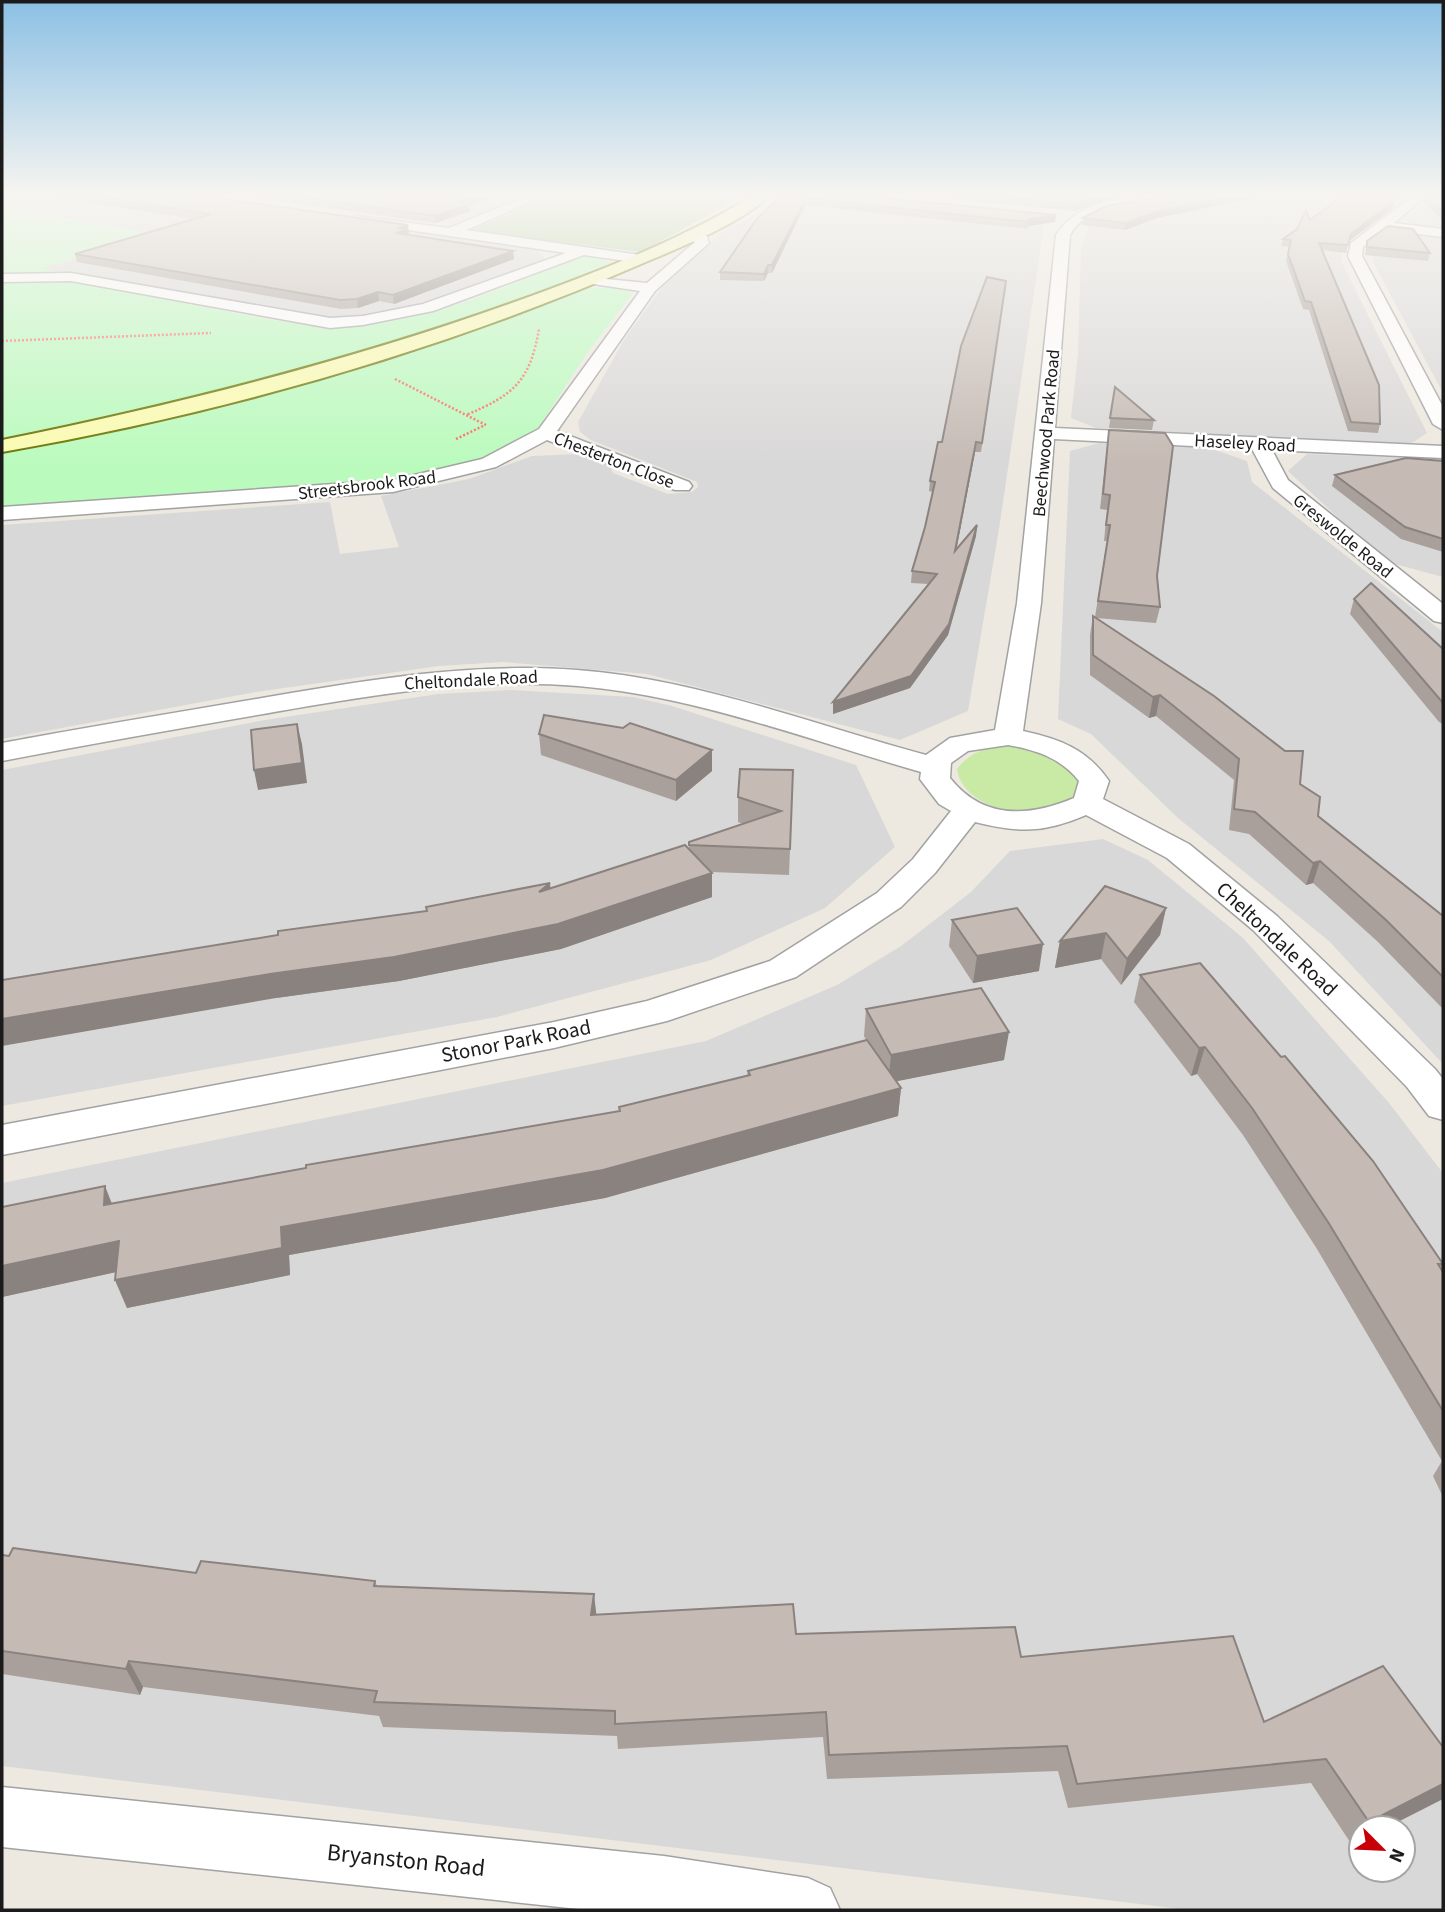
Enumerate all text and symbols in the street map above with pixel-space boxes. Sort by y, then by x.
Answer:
street label: Beechwood Park Road [1027,348,1066,518]
street label: Chesterton Close [550,426,678,495]
street label: Haseley Road [1194,428,1296,459]
street label: Streetsbrook Road [296,465,438,506]
street label: Greswolde Road [1287,488,1398,584]
street label: Cheltondale Road [404,665,539,696]
street label: Cheltondale Road [1210,875,1344,1003]
street label: Stonor Park Road [439,1012,593,1070]
north arrow [1347,1814,1417,1884]
street label: Bryanston Road [325,1835,487,1886]
text: N [1381,1844,1411,1867]

